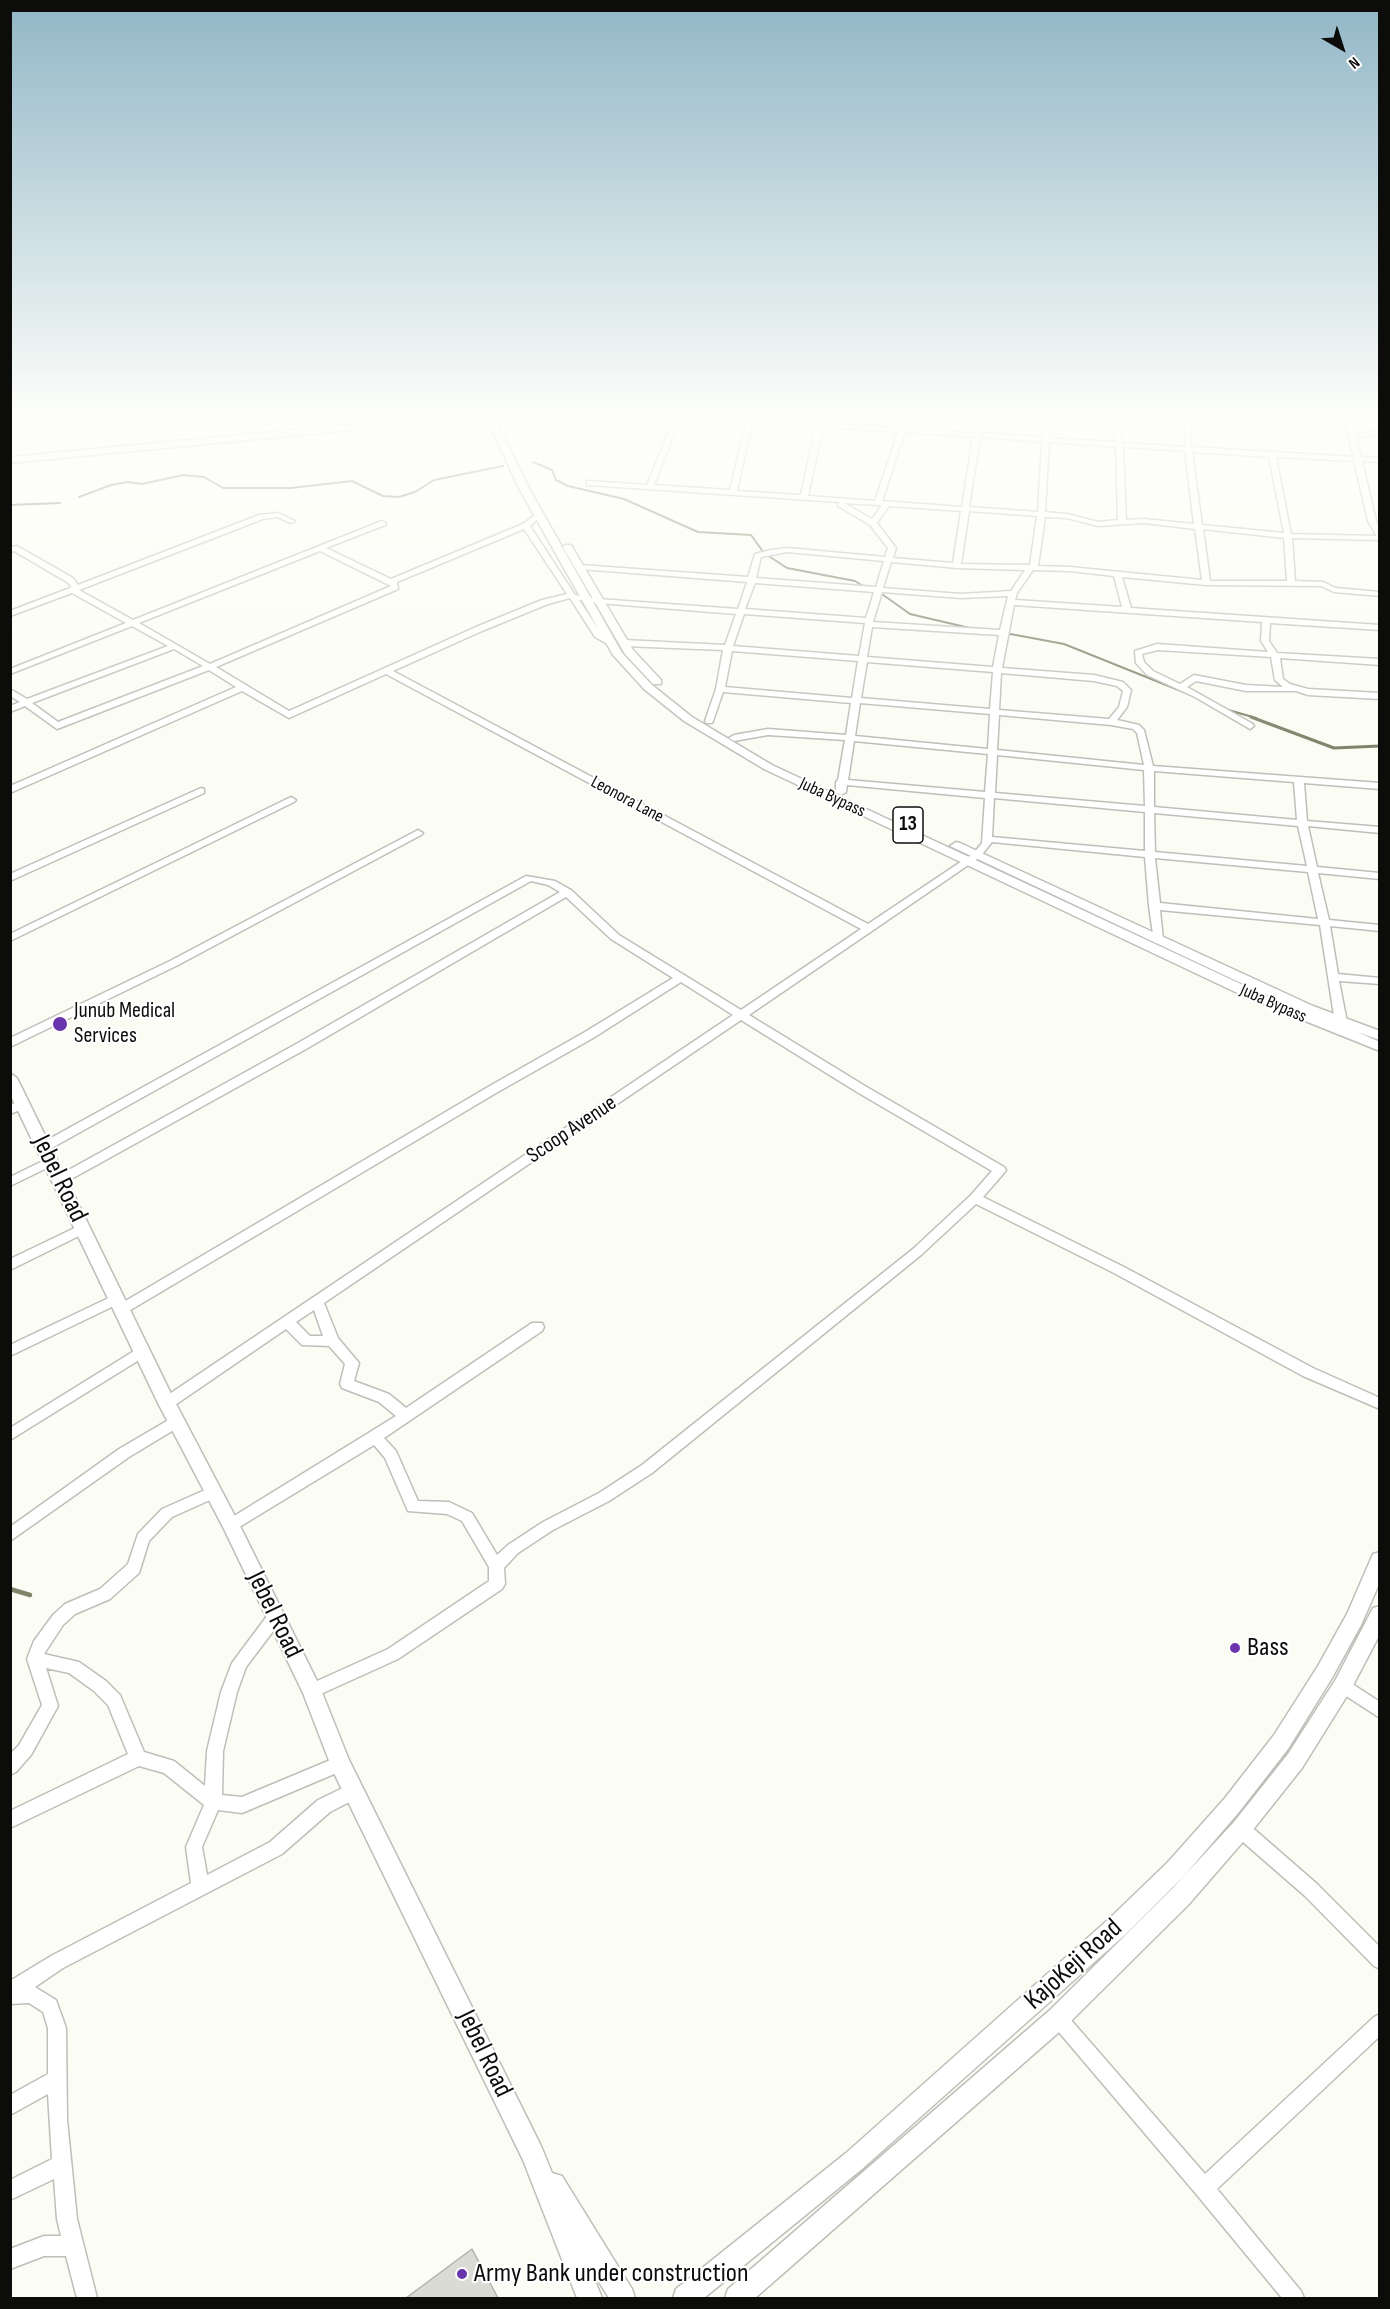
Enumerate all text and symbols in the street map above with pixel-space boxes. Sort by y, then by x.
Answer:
north arrow [1312,18,1372,78]
text: N [1344,52,1363,72]
street label: Leonora Lane [587,772,667,828]
street label: Juba Bypass [796,773,868,823]
road number: 13 [893,807,923,843]
street label: Juba Bypass [1236,980,1310,1028]
place label: Junub Medical Services [74,998,175,1050]
marker: Junub Medical Services [51,1015,69,1033]
street label: Scoop Avenue [522,1090,622,1170]
street label: Jebel Road [24,1130,94,1228]
street label: Jebel Road [239,1566,309,1664]
place label: Bass [1247,1632,1289,1664]
marker: Bass [1228,1641,1242,1655]
street label: KajoKeji Road [1018,1913,1130,2017]
street label: Jebel Road [449,2005,519,2103]
place label: Army Bank under construction [474,2258,749,2290]
marker: Army Bank under construction [455,2267,469,2281]

